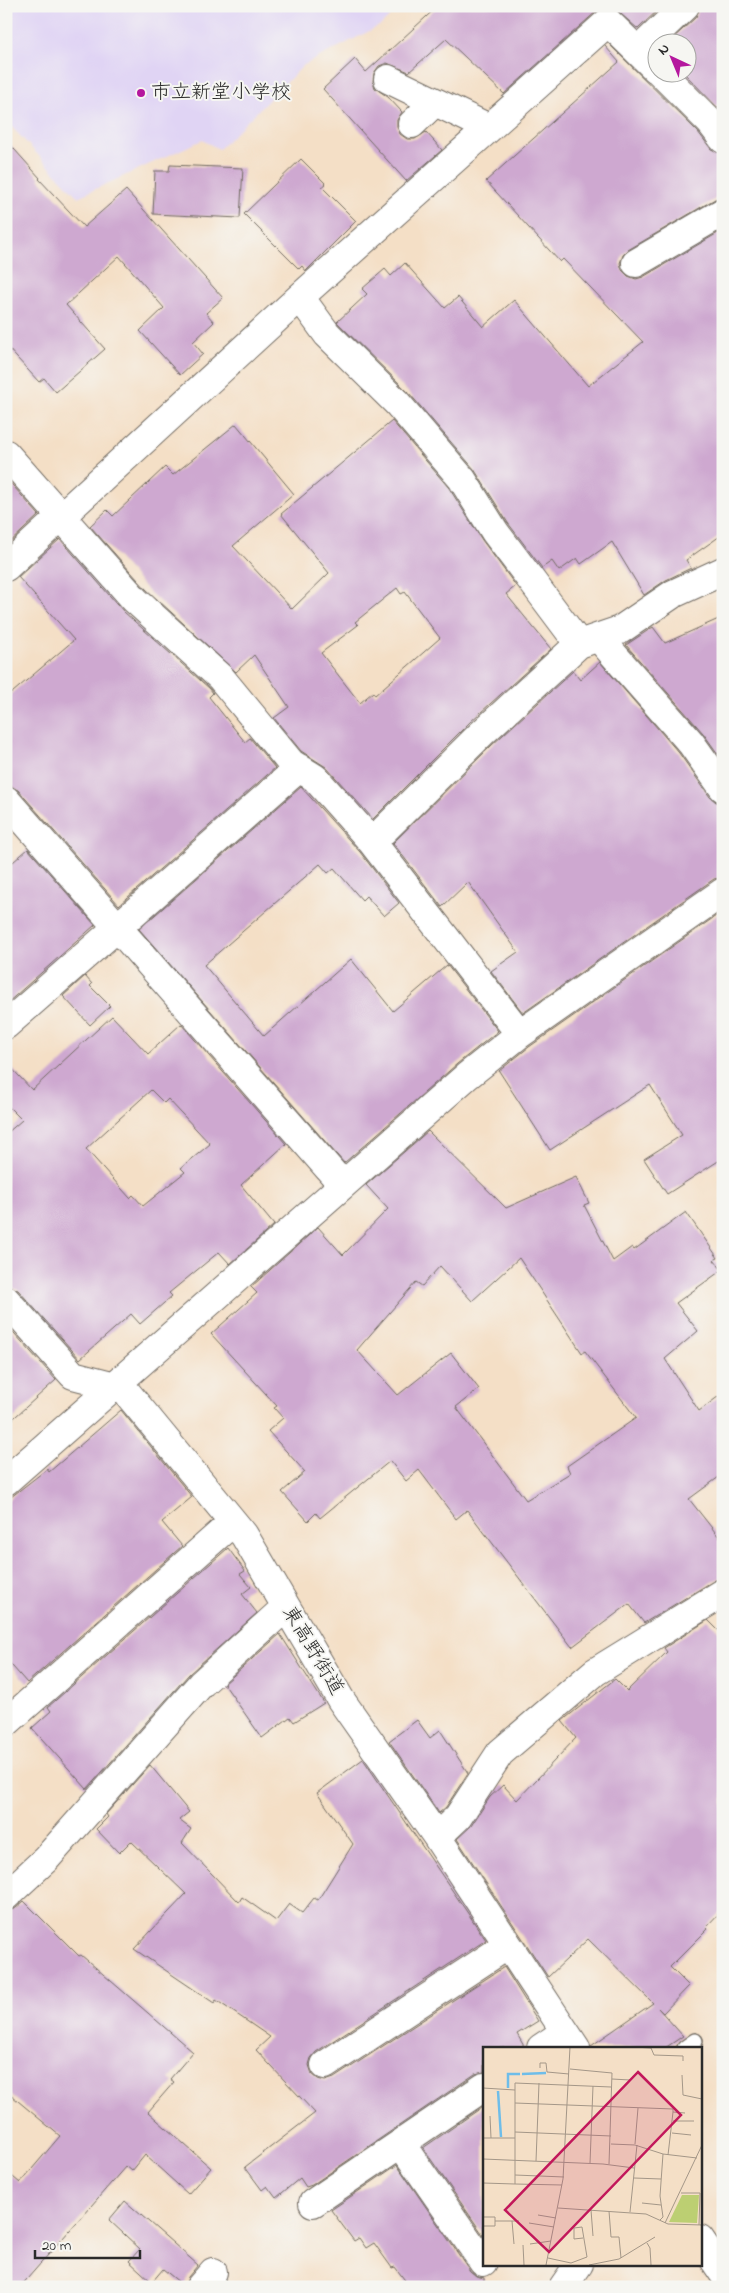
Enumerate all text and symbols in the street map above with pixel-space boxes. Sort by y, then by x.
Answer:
north arrow [646,32,696,82]
text: N [653,39,675,61]
place label: 市立新堂小学校 [151,79,291,108]
marker: 市立新堂小学校 [135,87,147,99]
street label: 東高野街道 [274,1601,350,1701]
inset map [483,2047,702,2266]
scale bar [35,2228,140,2260]
text: 20 m [42,2235,72,2257]

